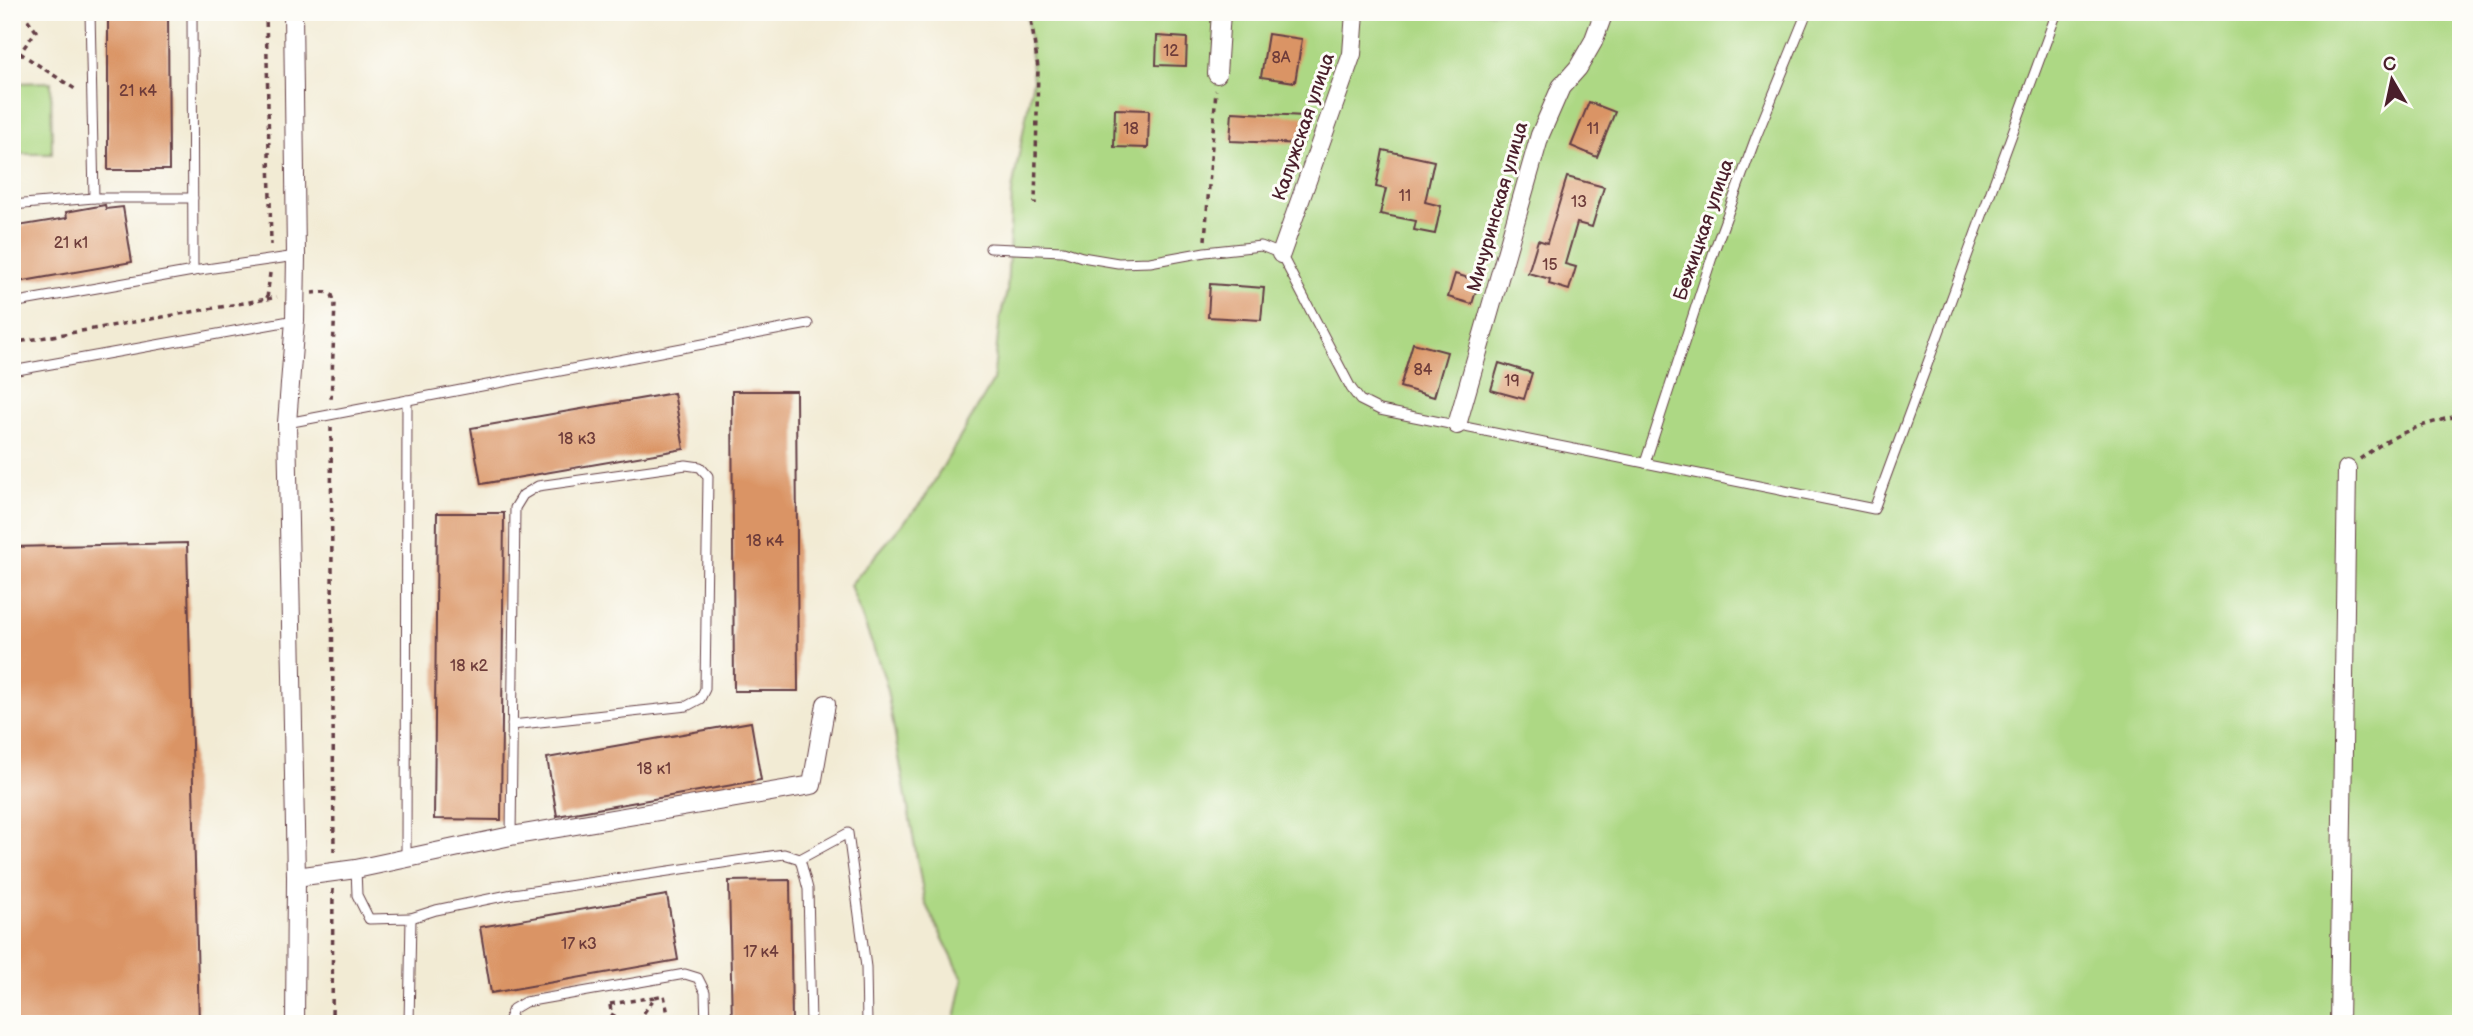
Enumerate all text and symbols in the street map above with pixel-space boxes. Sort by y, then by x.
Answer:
house number: 12 [1163,42,1179,61]
north arrow [2358,46,2428,116]
house number: 8А [1271,49,1291,68]
street label: Калужская улица [1268,50,1340,204]
text: С [2381,52,2398,77]
house number: 21 к4 [119,82,157,101]
street label: Мичуринская улица [1463,119,1533,295]
house number: 18 [1123,120,1139,139]
house number: 11 [1587,120,1599,139]
street label: Бежицкая улица [1669,156,1739,304]
house number: 11 [1399,187,1411,206]
house number: 13 [1571,193,1587,212]
house number: 21 к1 [54,234,88,253]
house number: 15 [1542,256,1558,275]
house number: 84 [1413,361,1433,380]
house number: 19 [1504,372,1520,391]
house number: 18 к3 [558,430,596,449]
house number: 18 к4 [746,532,784,551]
house number: 18 к2 [450,657,488,676]
house number: 18 к1 [637,760,671,779]
house number: 17 к3 [561,935,597,954]
house number: 17 к4 [743,943,779,962]

